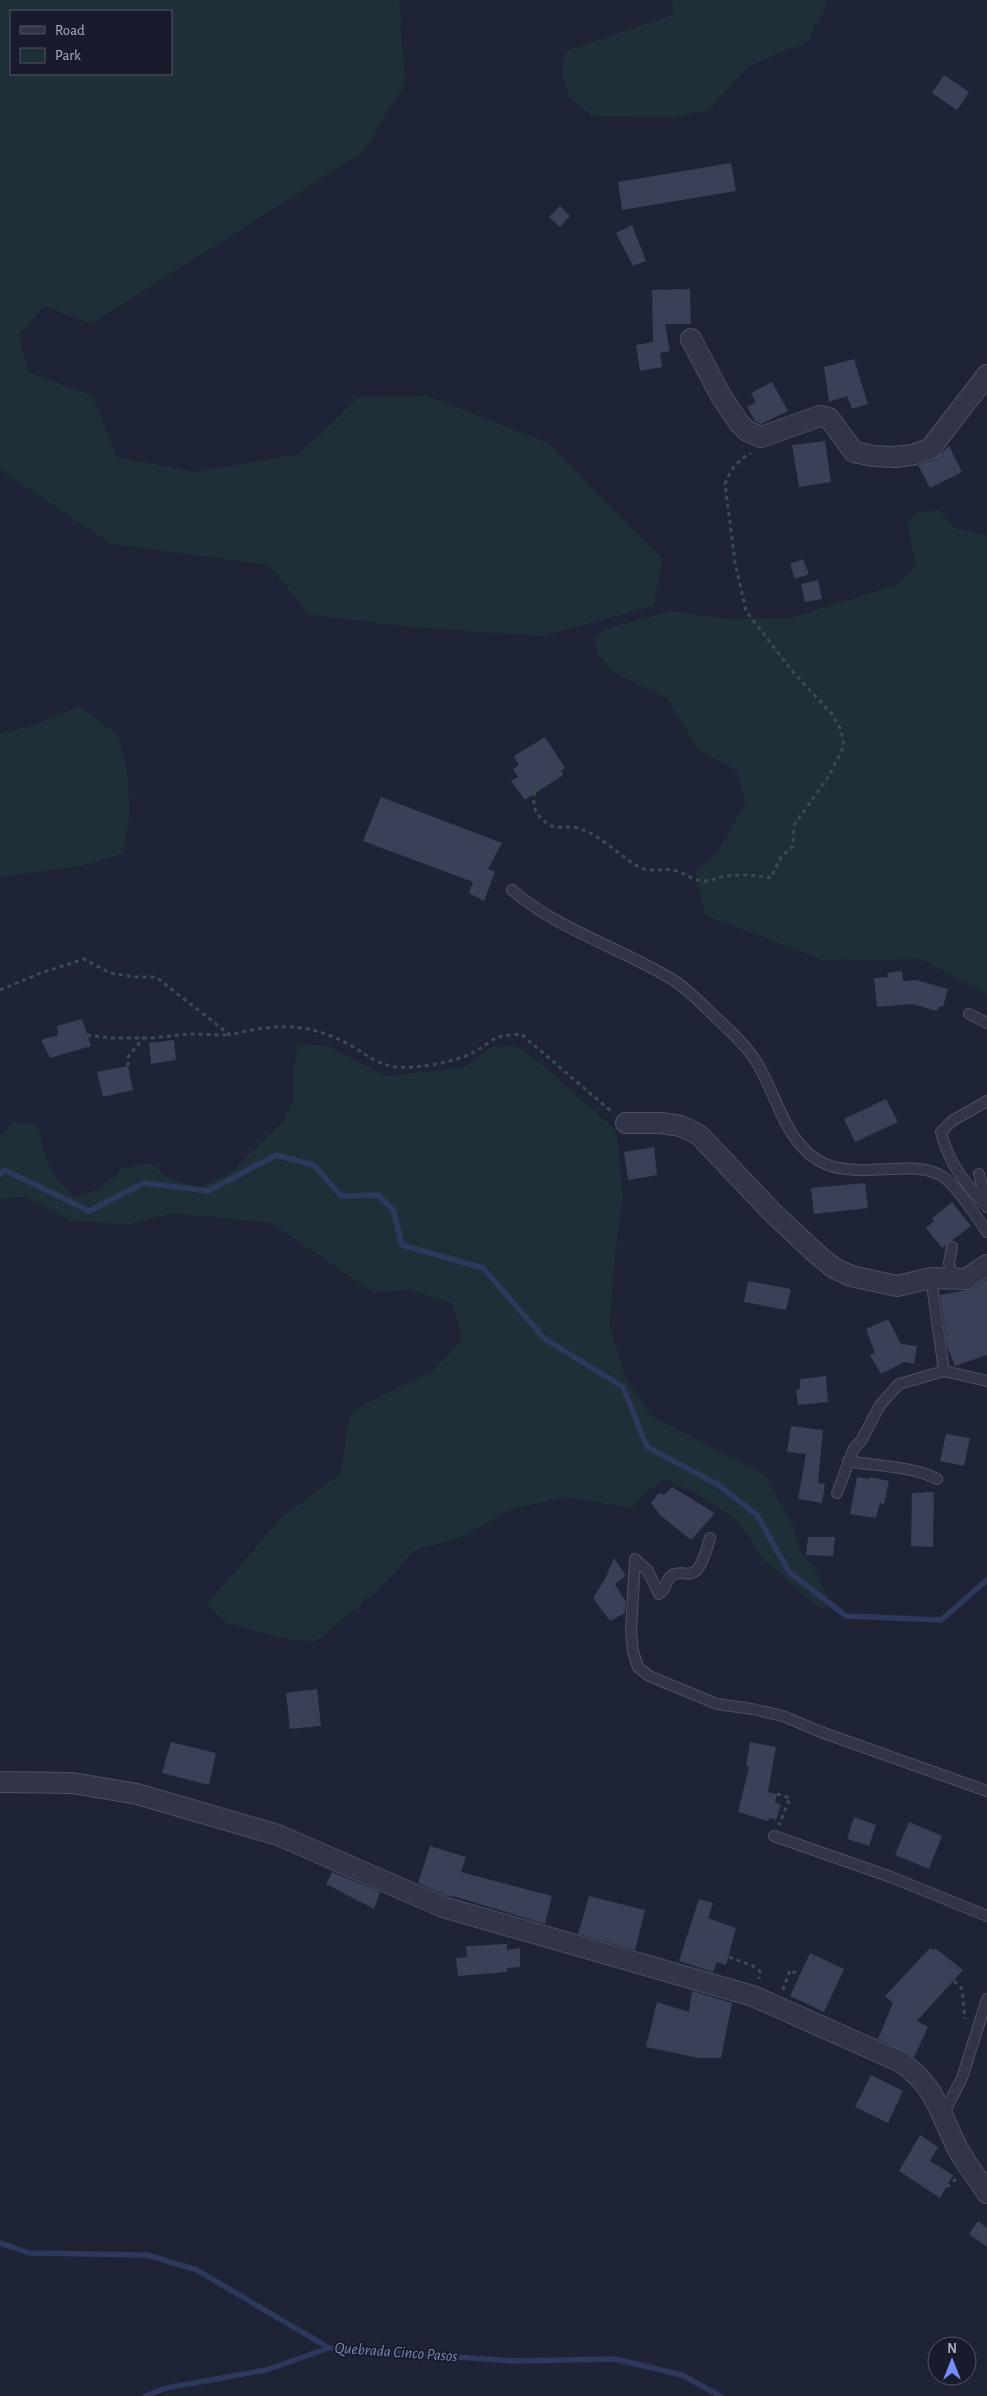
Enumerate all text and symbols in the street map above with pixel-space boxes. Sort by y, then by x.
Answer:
legend [10,10,172,75]
text: Road [55,23,85,38]
text: Park [55,48,81,63]
north arrow [927,2336,977,2386]
water label: Quebrada Cinco Pasos [334,2340,458,2365]
text: N [947,2342,957,2356]

